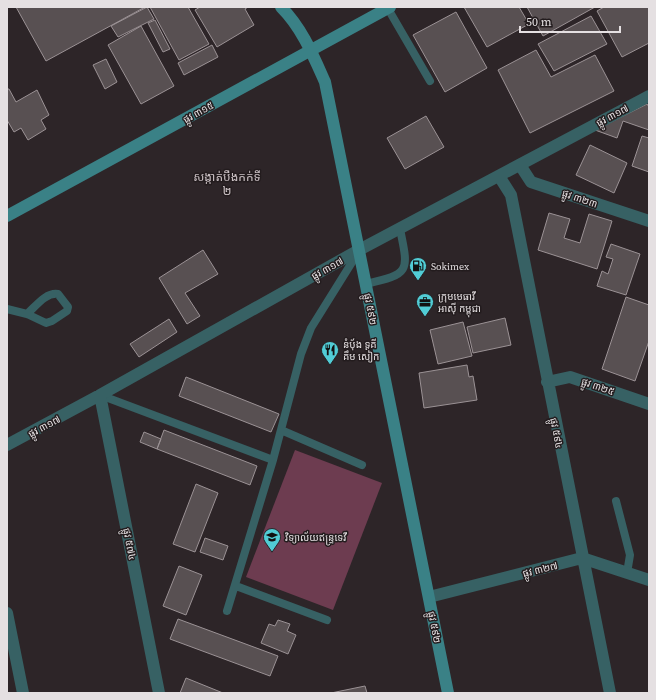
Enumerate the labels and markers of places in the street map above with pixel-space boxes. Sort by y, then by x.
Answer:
fuel station icon: Sokimex [408,256,428,281]
place label: Sokimex [431,260,470,273]
place label: ក្រុមមេធាវី អាស៊ី កម្ពុជា [438,290,481,318]
office icon: ក្រុមមេធាវី អាស៊ី កម្ពុជា [415,292,435,317]
place label: នំប៉័ង ទួគី គឹម សៀក [343,338,379,363]
restaurant icon: នំប៉័ង ទួគី គឹម សៀក [320,340,340,365]
school or university icon: វិទ្យាល័យឥន្រ្ទទេវី [262,527,282,552]
place label: វិទ្យាល័យឥន្រ្ទទេវី [285,531,347,546]

